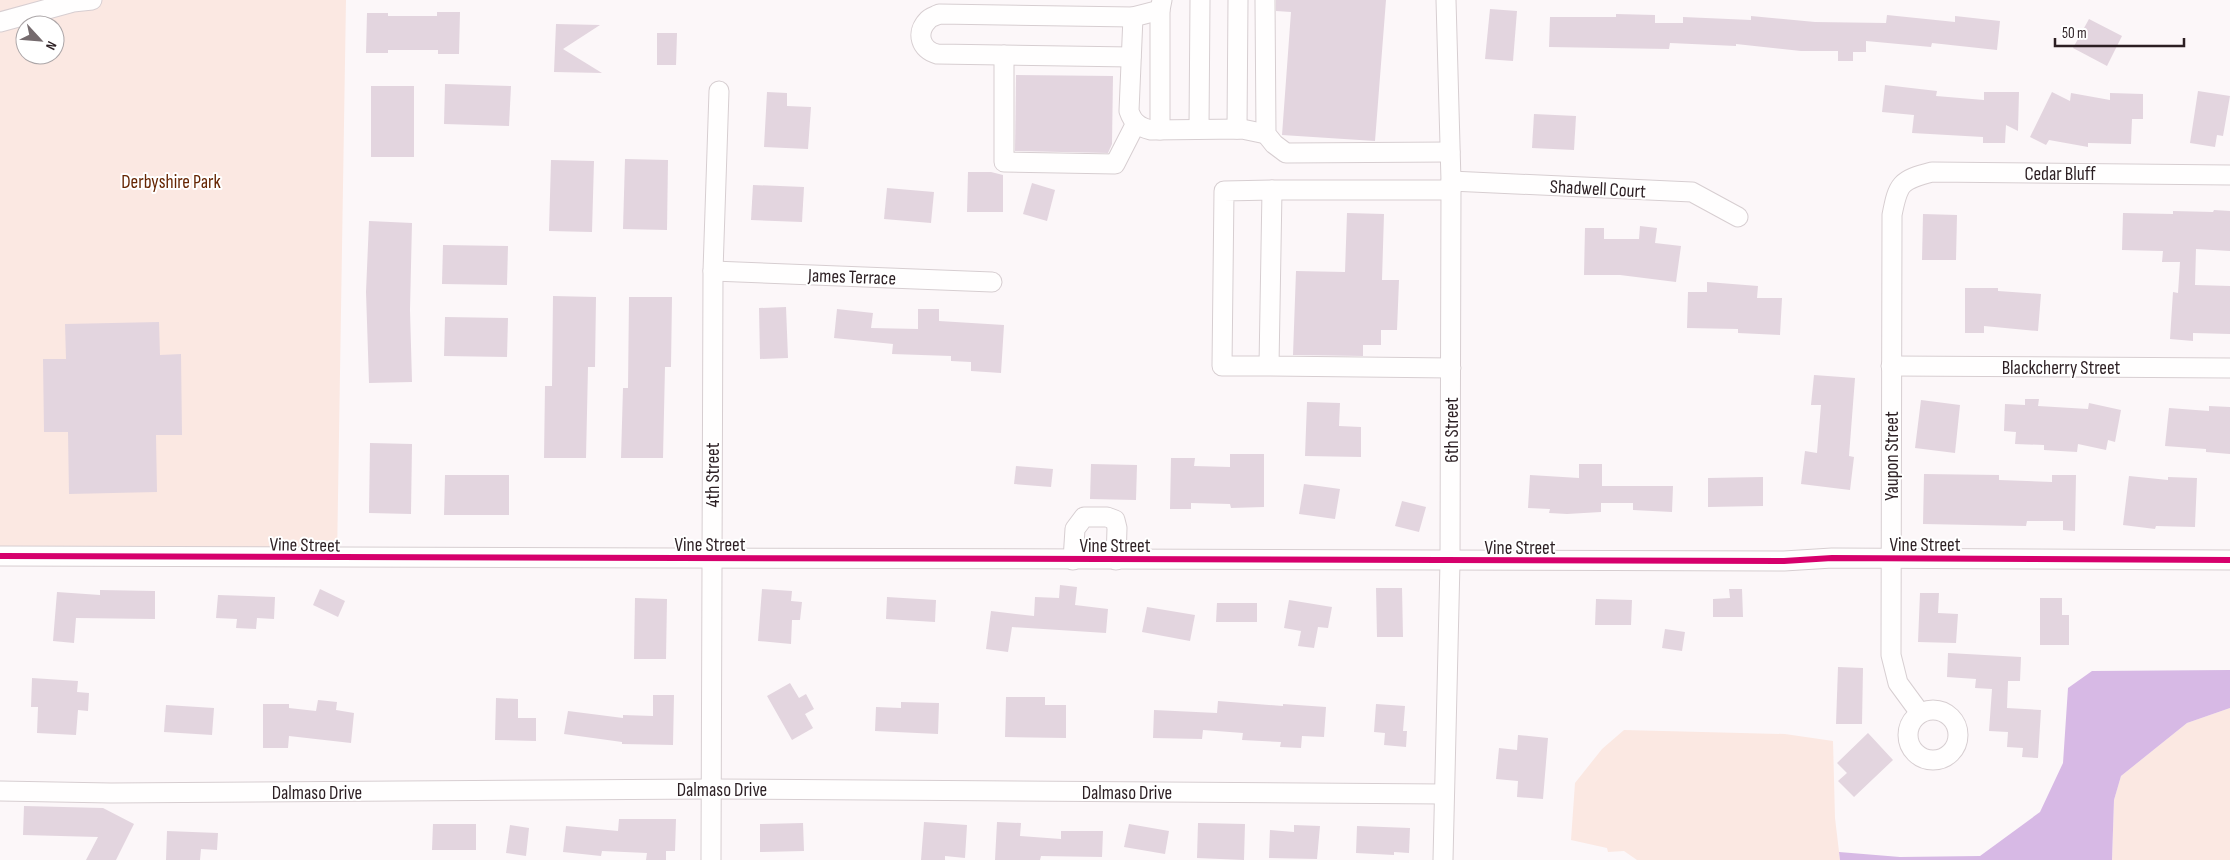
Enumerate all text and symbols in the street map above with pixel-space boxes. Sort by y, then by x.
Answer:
north arrow [15,15,65,65]
scale bar [2055,15,2184,47]
text: 50 m [2062,24,2087,43]
text: N [42,38,61,53]
street label: Cedar Bluff [2024,163,2096,186]
park label: Derbyshire Park [121,171,222,194]
street label: Shadwell Court [1549,175,1647,204]
street label: James Terrace [807,264,896,291]
street label: Blackcherry Street [2002,357,2121,380]
street label: 6th Street [1441,397,1464,463]
street label: Yaupon Street [1881,411,1904,501]
street label: 4th Street [702,442,725,507]
street label: Vine Street [269,533,341,558]
street label: Vine Street [675,534,746,557]
street label: Vine Street [1890,534,1961,557]
street label: Vine Street [1080,535,1151,558]
street label: Vine Street [1485,537,1556,560]
street label: Dalmaso Drive [677,779,767,802]
street label: Dalmaso Drive [272,782,362,805]
street label: Dalmaso Drive [1082,782,1172,805]

